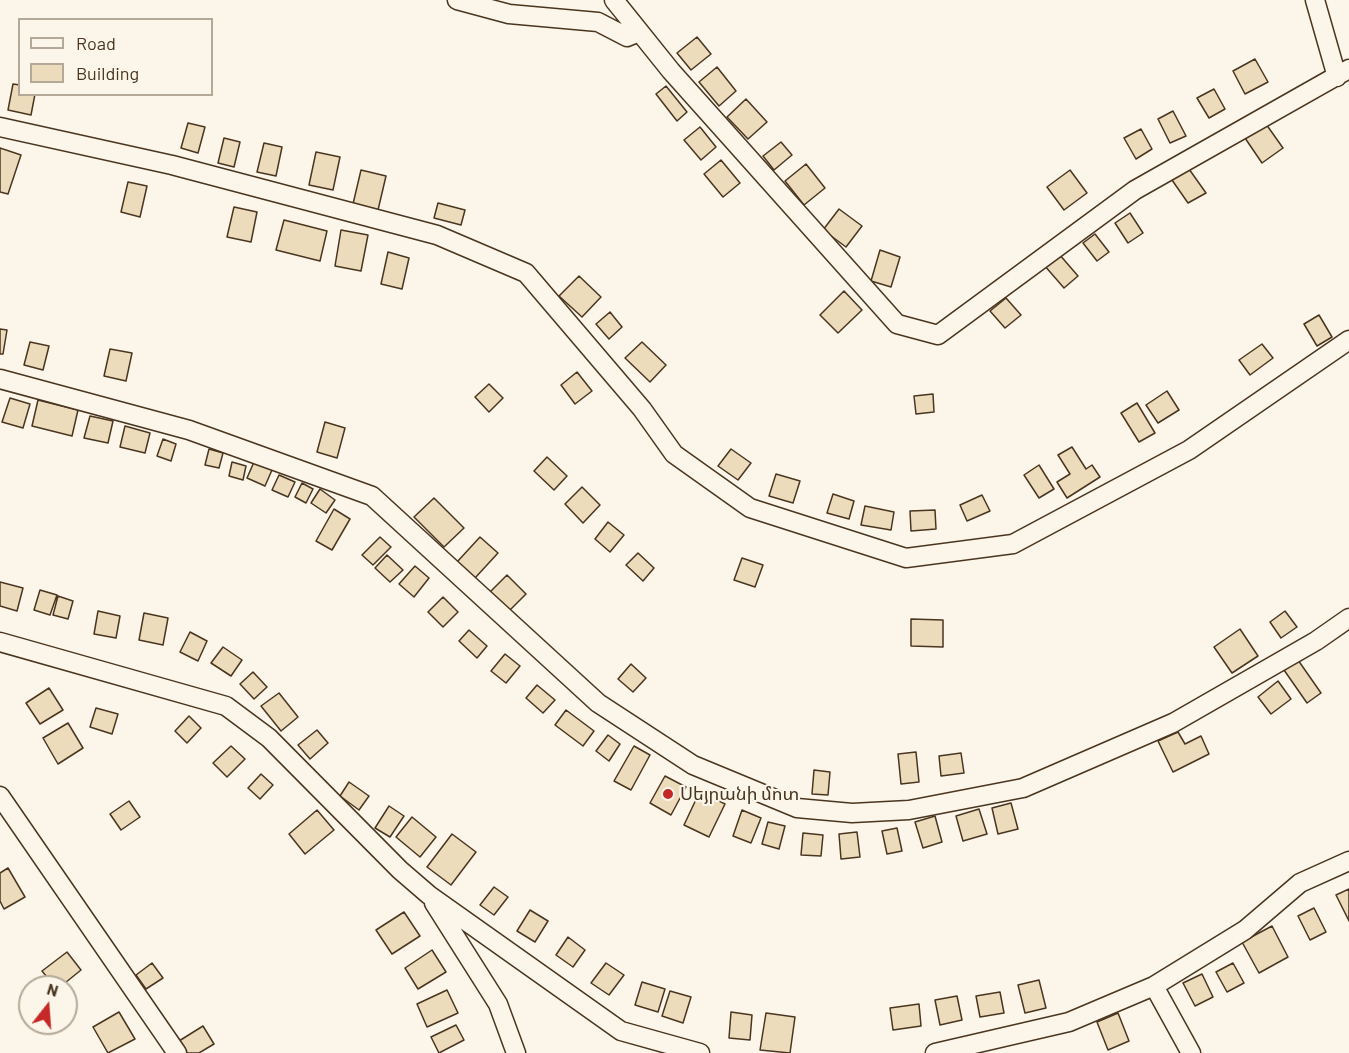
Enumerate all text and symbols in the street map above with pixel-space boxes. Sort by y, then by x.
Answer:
legend [18,18,213,96]
text: Road [76,32,116,54]
text: Building [76,62,139,84]
place label: Սեյրանի մոտ [680,783,799,805]
marker: Սեյրանի մոտ [661,787,675,801]
north arrow [18,975,78,1035]
text: N [45,979,61,1000]

